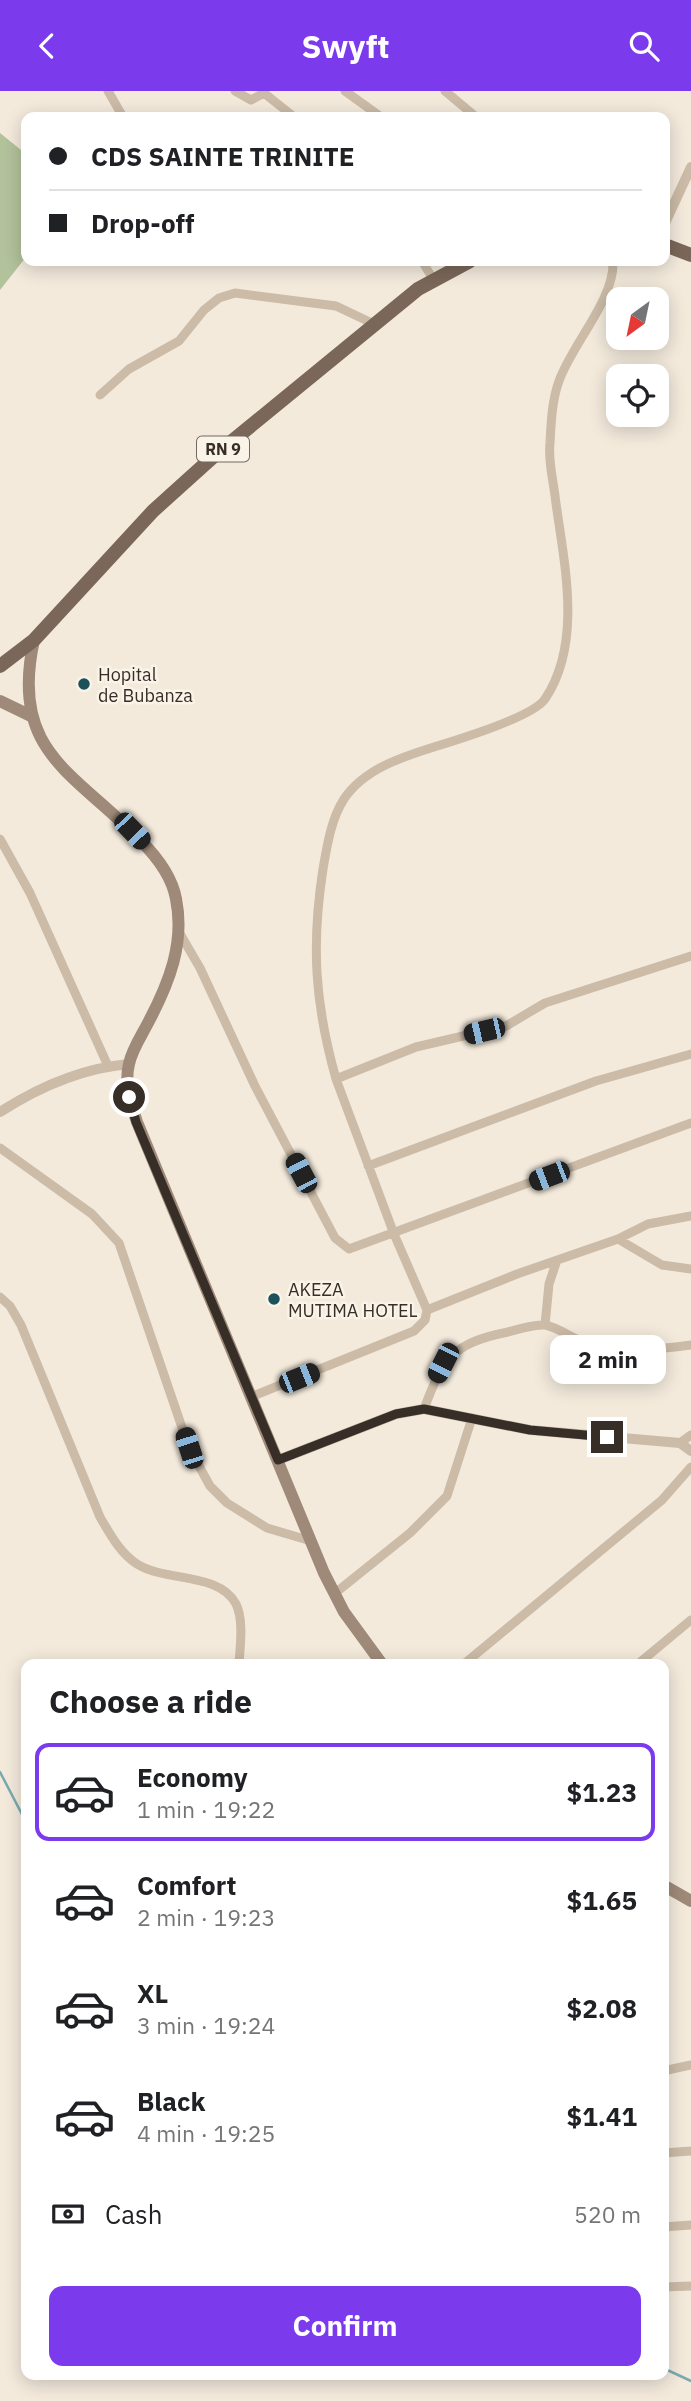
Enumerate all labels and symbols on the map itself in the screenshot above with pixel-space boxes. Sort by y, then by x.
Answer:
north arrow [606,287,668,350]
road number: RN 9 [197,437,249,461]
place label: Hopital de Bubanza [98,663,193,707]
marker: Hopital de Bubanza [76,676,92,692]
car [110,809,155,853]
car [462,1016,507,1046]
route start [113,1081,145,1113]
car [282,1150,321,1196]
car [526,1159,573,1193]
place label: AKEZA MUTIMA HOTEL [288,1278,418,1322]
marker: AKEZA MUTIMA HOTEL [266,1291,282,1307]
callout: 2 min [549,1335,665,1385]
car [425,1340,462,1386]
car [276,1360,323,1396]
route end [591,1421,623,1453]
car [173,1425,206,1471]

